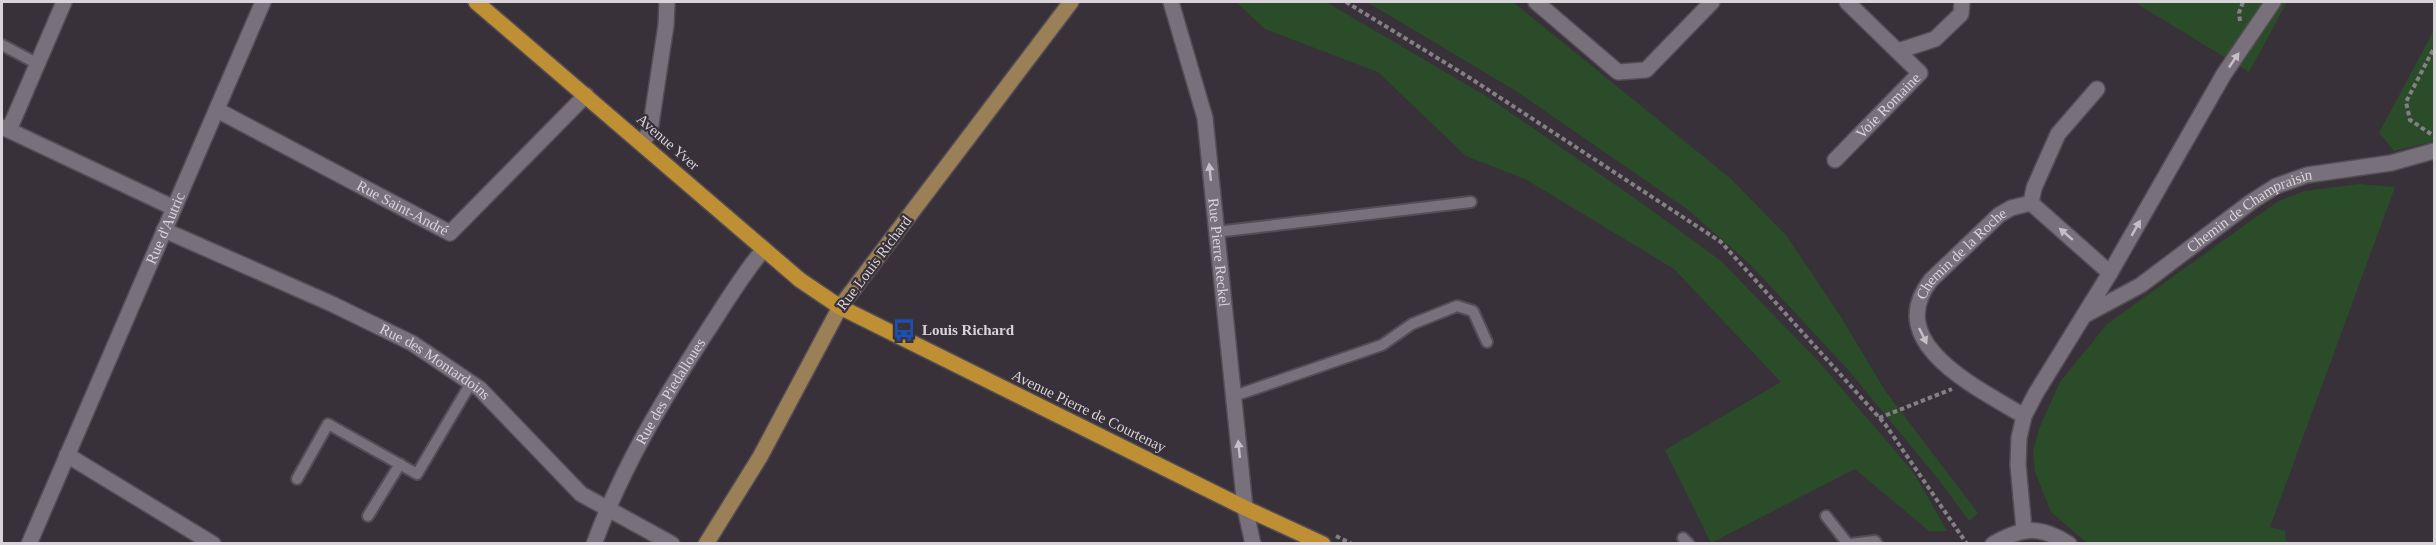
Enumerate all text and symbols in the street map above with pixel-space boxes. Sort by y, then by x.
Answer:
one-way arrow [2228,52,2239,68]
street label: Voie Romaine [1853,69,1924,142]
street label: Avenue Yver [634,111,702,173]
one-way arrow [1205,162,1215,181]
street label: Chemin de Champraisin [2184,166,2314,256]
street label: Rue Saint-André [354,177,452,239]
street label: Rue d'Autric [143,190,188,266]
street label: Rue Pierre Reckel [1205,197,1232,308]
street label: Chemin de la Roche [1913,204,2009,302]
street label: Rue Louis Richard [834,213,915,313]
one-way arrow [2130,220,2141,236]
one-way arrow [2059,228,2074,241]
bus stop icon: Louis Richard [891,317,917,343]
street label: Rue des Montardoins [377,321,494,403]
place label: Louis Richard [922,322,1015,338]
one-way arrow [1919,327,1928,344]
street label: Rue des Piedalloues [633,335,708,447]
street label: Avenue Pierre de Courtenay [1009,367,1169,456]
one-way arrow [1234,440,1244,459]

